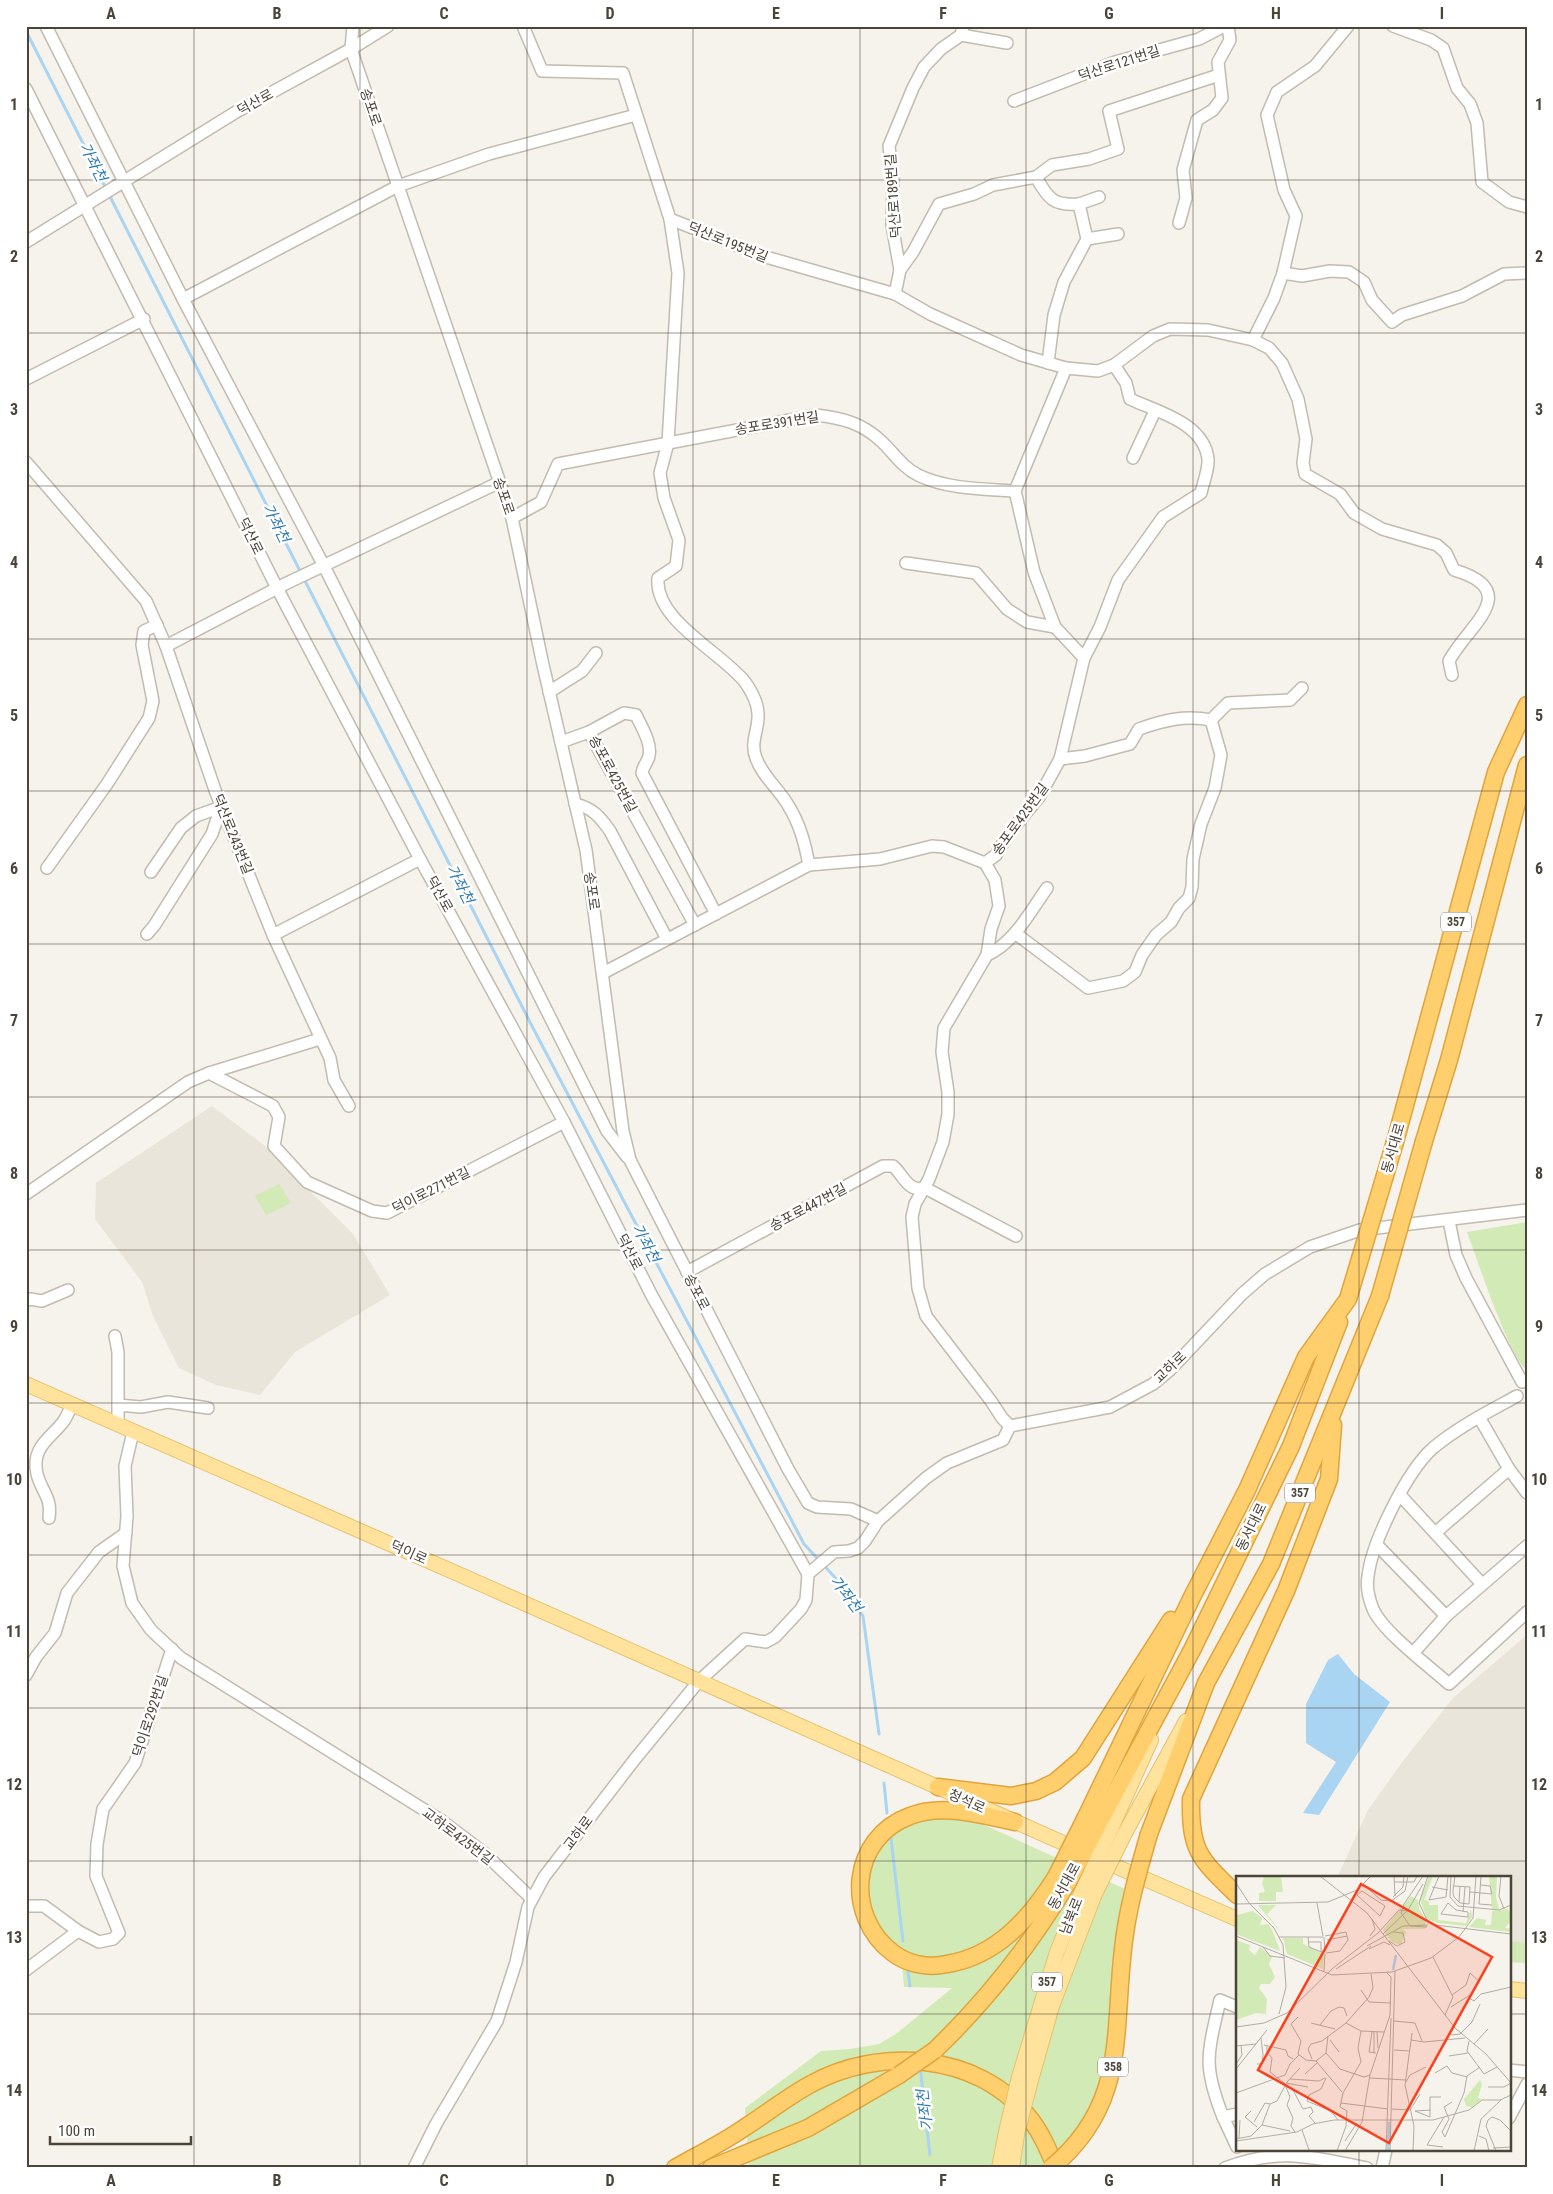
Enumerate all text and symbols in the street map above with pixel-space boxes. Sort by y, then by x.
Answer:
text: A [106,4,116,23]
text: B [273,4,282,23]
text: C [439,4,449,23]
text: D [605,4,615,23]
text: E [772,4,780,23]
text: F [939,4,947,23]
text: G [1104,4,1114,23]
text: H [1271,4,1281,23]
text: I [1440,4,1444,23]
street label: 덕산로121번길 [1076,42,1162,84]
street label: 덕산로 [234,86,276,118]
street label: 송포로 [357,86,385,128]
text: 1 [10,95,18,114]
text: 1 [1535,95,1543,114]
water label: 가좌천 [76,139,111,186]
street label: 덕산로189번길 [882,153,904,239]
street label: 덕산로195번길 [686,219,770,265]
text: 2 [10,247,18,266]
text: 2 [1535,247,1543,266]
text: 3 [10,400,18,419]
text: 3 [1535,400,1543,419]
street label: 송포로391번길 [734,408,820,438]
street label: 송포로 [490,475,518,517]
water label: 가좌천 [259,500,294,547]
street label: 덕산로 [235,515,267,557]
text: 4 [10,553,18,572]
text: 4 [1535,553,1543,572]
text: 5 [10,706,18,725]
text: 5 [1535,706,1543,725]
street label: 송포로425번길 [586,733,640,815]
street label: 송포로425번길 [989,780,1051,858]
street label: 덕산로243번길 [210,792,256,876]
text: 6 [10,859,18,878]
text: 6 [1535,859,1543,878]
water label: 가좌천 [443,861,478,908]
street label: 송포로 [581,871,603,911]
street label: 덕산로 [424,873,456,915]
road number: 357 [1441,912,1471,932]
text: 7 [10,1011,18,1030]
text: 7 [1535,1011,1543,1030]
street label: 동서대로 [1378,1121,1408,1175]
text: 8 [10,1164,18,1183]
street label: 덕이로271번길 [389,1164,473,1216]
text: 8 [1535,1164,1543,1183]
street label: 송포로447번길 [767,1180,849,1234]
water label: 가좌천 [628,1220,665,1267]
street label: 덕산로 [614,1231,646,1273]
street label: 송포로 [681,1271,713,1313]
text: 9 [10,1317,18,1336]
text: 9 [1535,1317,1543,1336]
street label: 교하로 [1151,1348,1190,1386]
text: 10 [6,1470,22,1489]
text: 10 [1531,1470,1547,1489]
road number: 357 [1285,1484,1315,1502]
street label: 동서대로 [1233,1500,1270,1554]
street label: 덕이로 [388,1537,430,1567]
water label: 가좌천 [826,1572,867,1618]
text: 11 [6,1622,22,1641]
text: 11 [1531,1622,1547,1641]
street label: 덕이로292번길 [129,1673,171,1759]
text: 12 [6,1775,22,1794]
text: 12 [1531,1775,1547,1794]
street label: 청석로 [946,1786,988,1816]
street label: 교하로425번길 [419,1804,497,1868]
street label: 교하로 [560,1813,596,1853]
street label: 동서대로 [1045,1859,1084,1912]
inset map [1236,1876,1510,2152]
street label: 남북로 [1056,1895,1086,1937]
text: 13 [6,1928,22,1947]
text: 13 [1531,1928,1547,1947]
road number: 357 [1032,1972,1062,1991]
road number: 358 [1098,2058,1128,2076]
text: 14 [6,2081,22,2100]
text: 14 [1531,2081,1547,2100]
water label: 가좌천 [913,2086,936,2132]
scale bar [50,2114,191,2146]
text: 100 m [58,2122,95,2140]
text: A [106,2171,116,2190]
text: B [273,2171,282,2190]
text: C [439,2171,449,2190]
text: D [605,2171,615,2190]
text: E [772,2171,780,2190]
text: F [939,2171,947,2190]
text: G [1104,2171,1114,2190]
text: H [1271,2171,1281,2190]
text: I [1440,2171,1444,2190]

